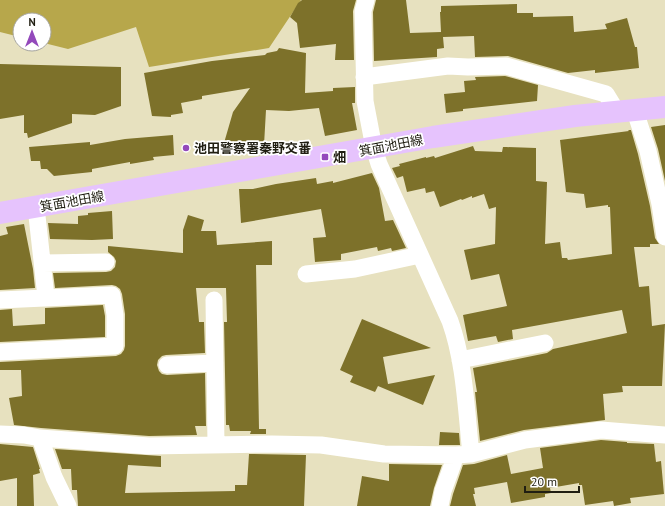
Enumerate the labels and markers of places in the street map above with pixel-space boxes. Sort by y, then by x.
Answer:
place label: 池田警察署秦野交番 [194,140,311,157]
marker: 池田警察署秦野交番 [181,143,191,153]
place label: 畑 [333,149,346,166]
marker: 畑 [320,152,330,162]

